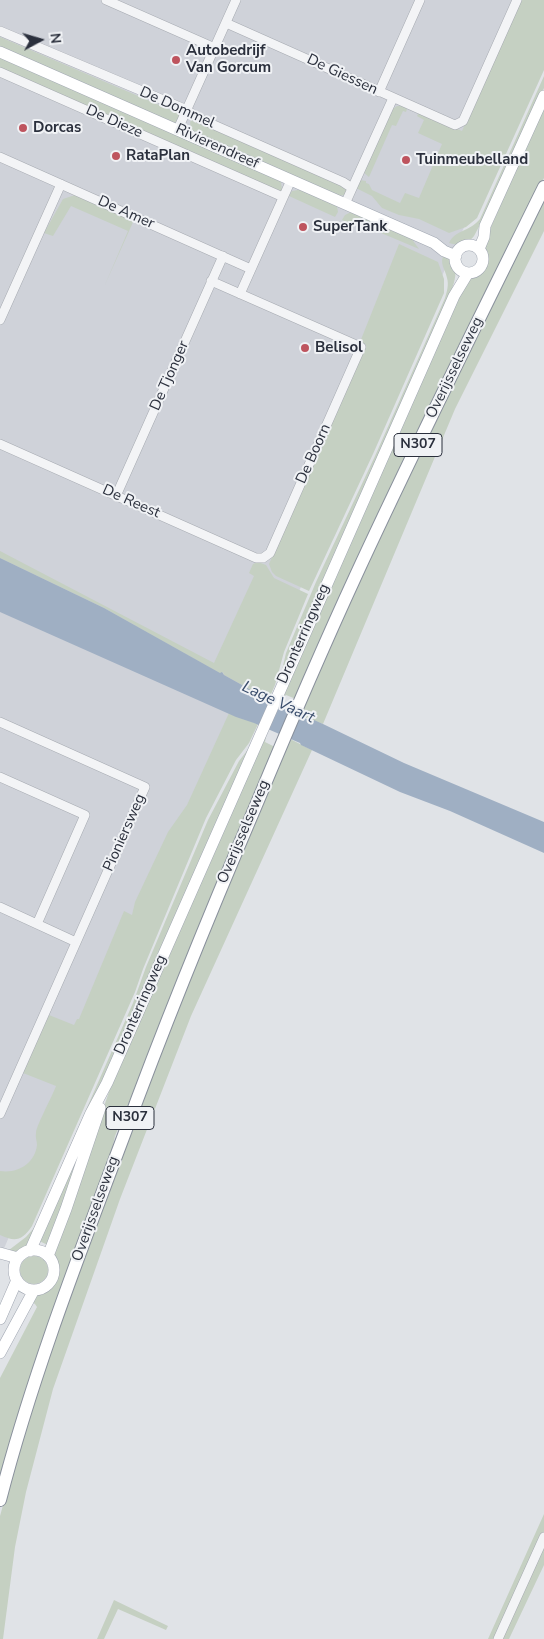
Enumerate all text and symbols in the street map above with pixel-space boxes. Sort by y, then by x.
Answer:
north arrow [15,15,65,65]
text: N [45,32,65,45]
place label: Autobedrijf Van Gorcum [186,42,271,77]
street label: De Giessen [304,51,380,99]
marker: Autobedrijf Van Gorcum [170,54,182,66]
street label: De Dommel [137,83,217,133]
street label: De Dieze [83,102,145,142]
place label: Dorcas [33,119,81,137]
street label: Rivierendreef [172,121,262,173]
marker: Dorcas [17,122,29,134]
place label: RataPlan [126,147,190,165]
marker: RataPlan [110,150,122,162]
place label: Tuinmeubelland [416,151,528,169]
marker: Tuinmeubelland [400,154,412,166]
street label: De Amer [95,193,157,233]
place label: SuperTank [313,218,387,236]
marker: SuperTank [297,221,309,233]
street label: Overijsselseweg [423,314,487,422]
street label: De Tjonger [147,338,193,414]
place label: Belisol [315,339,363,357]
marker: Belisol [299,342,311,354]
street label: De Boorn [293,421,335,487]
road number: N307 [394,434,442,456]
street label: De Reest [99,481,163,523]
street label: Dronterringweg [274,581,334,687]
water label: Lage Vaart [239,678,317,728]
street label: Overijsselseweg [214,778,274,886]
street label: Pioniersweg [100,791,150,875]
street label: Dronterringweg [111,952,171,1058]
road number: N307 [106,1106,154,1130]
street label: Overijsselseweg [69,1154,123,1264]

